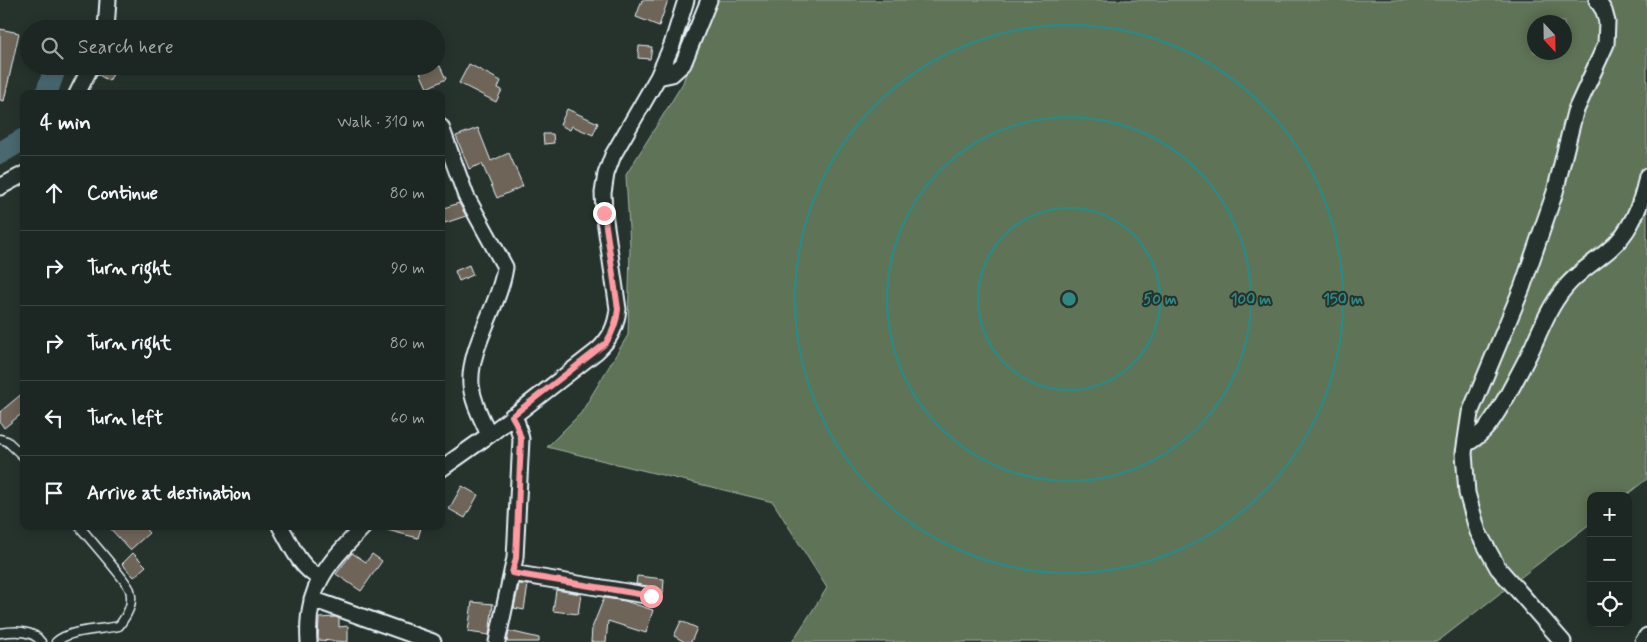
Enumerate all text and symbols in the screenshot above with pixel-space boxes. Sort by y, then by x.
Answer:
north arrow [1527,15,1572,60]
search box [20,20,445,75]
icon: search [38,34,66,62]
text: Search here [78,35,174,60]
text: 4 min [40,109,91,137]
text: Walk · 310 m [337,112,425,133]
icon: ahead [40,179,68,207]
text: Continue [87,181,158,206]
text: 80 m [390,183,425,204]
route end [593,202,616,225]
icon: right [40,254,68,282]
text: Turn right [87,256,171,281]
text: 90 m [391,258,425,279]
centre of rings [1060,290,1078,308]
text: 50 m [1143,290,1177,310]
text: 100 m [1231,290,1271,310]
text: 150 m [1323,290,1363,310]
icon: right [40,329,68,357]
text: Turn right [87,331,171,356]
text: 80 m [390,333,425,354]
icon: left [40,404,68,432]
text: Turn left [87,406,163,431]
text: 60 m [391,408,425,429]
icon: arrive [40,479,68,507]
text: Arrive at destination [87,481,251,506]
map controls [1587,492,1632,627]
button: + [1587,492,1632,537]
button: − [1587,537,1632,582]
button: locate [1587,582,1632,627]
route start [640,585,663,608]

